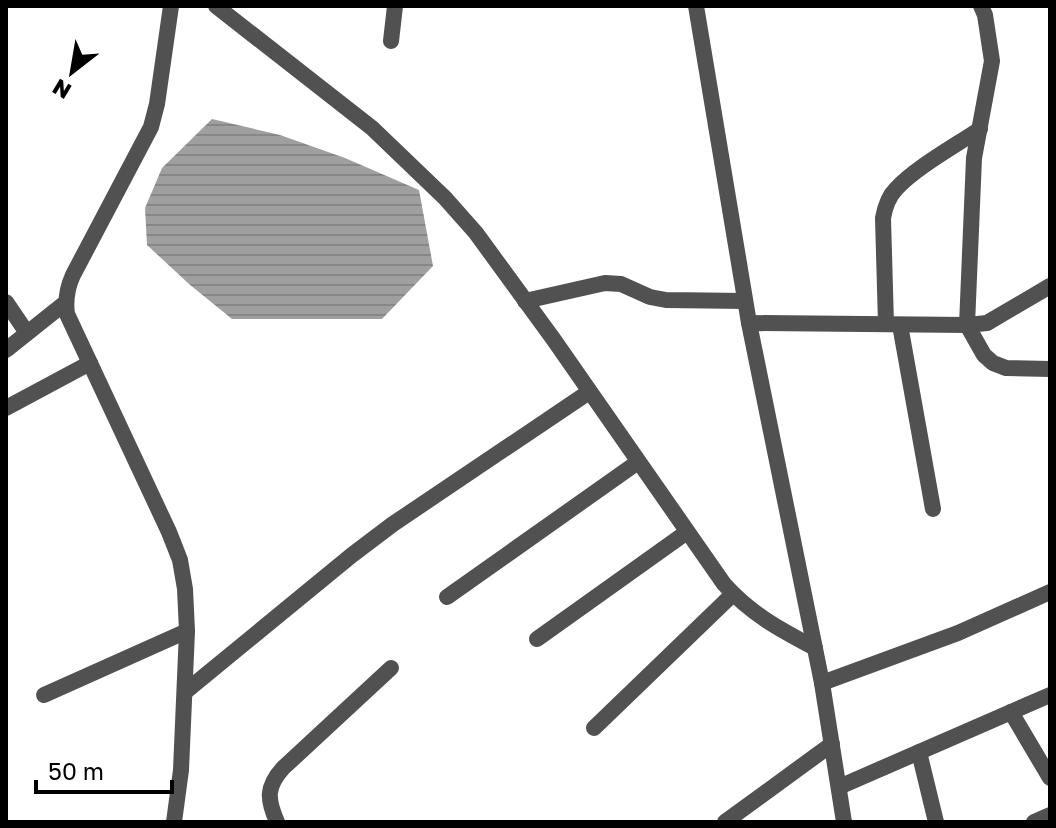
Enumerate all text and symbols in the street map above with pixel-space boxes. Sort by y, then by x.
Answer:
north arrow [32,32,112,112]
text: N [47,74,76,105]
scale bar [36,744,172,794]
text: 50 m [48,756,104,785]

